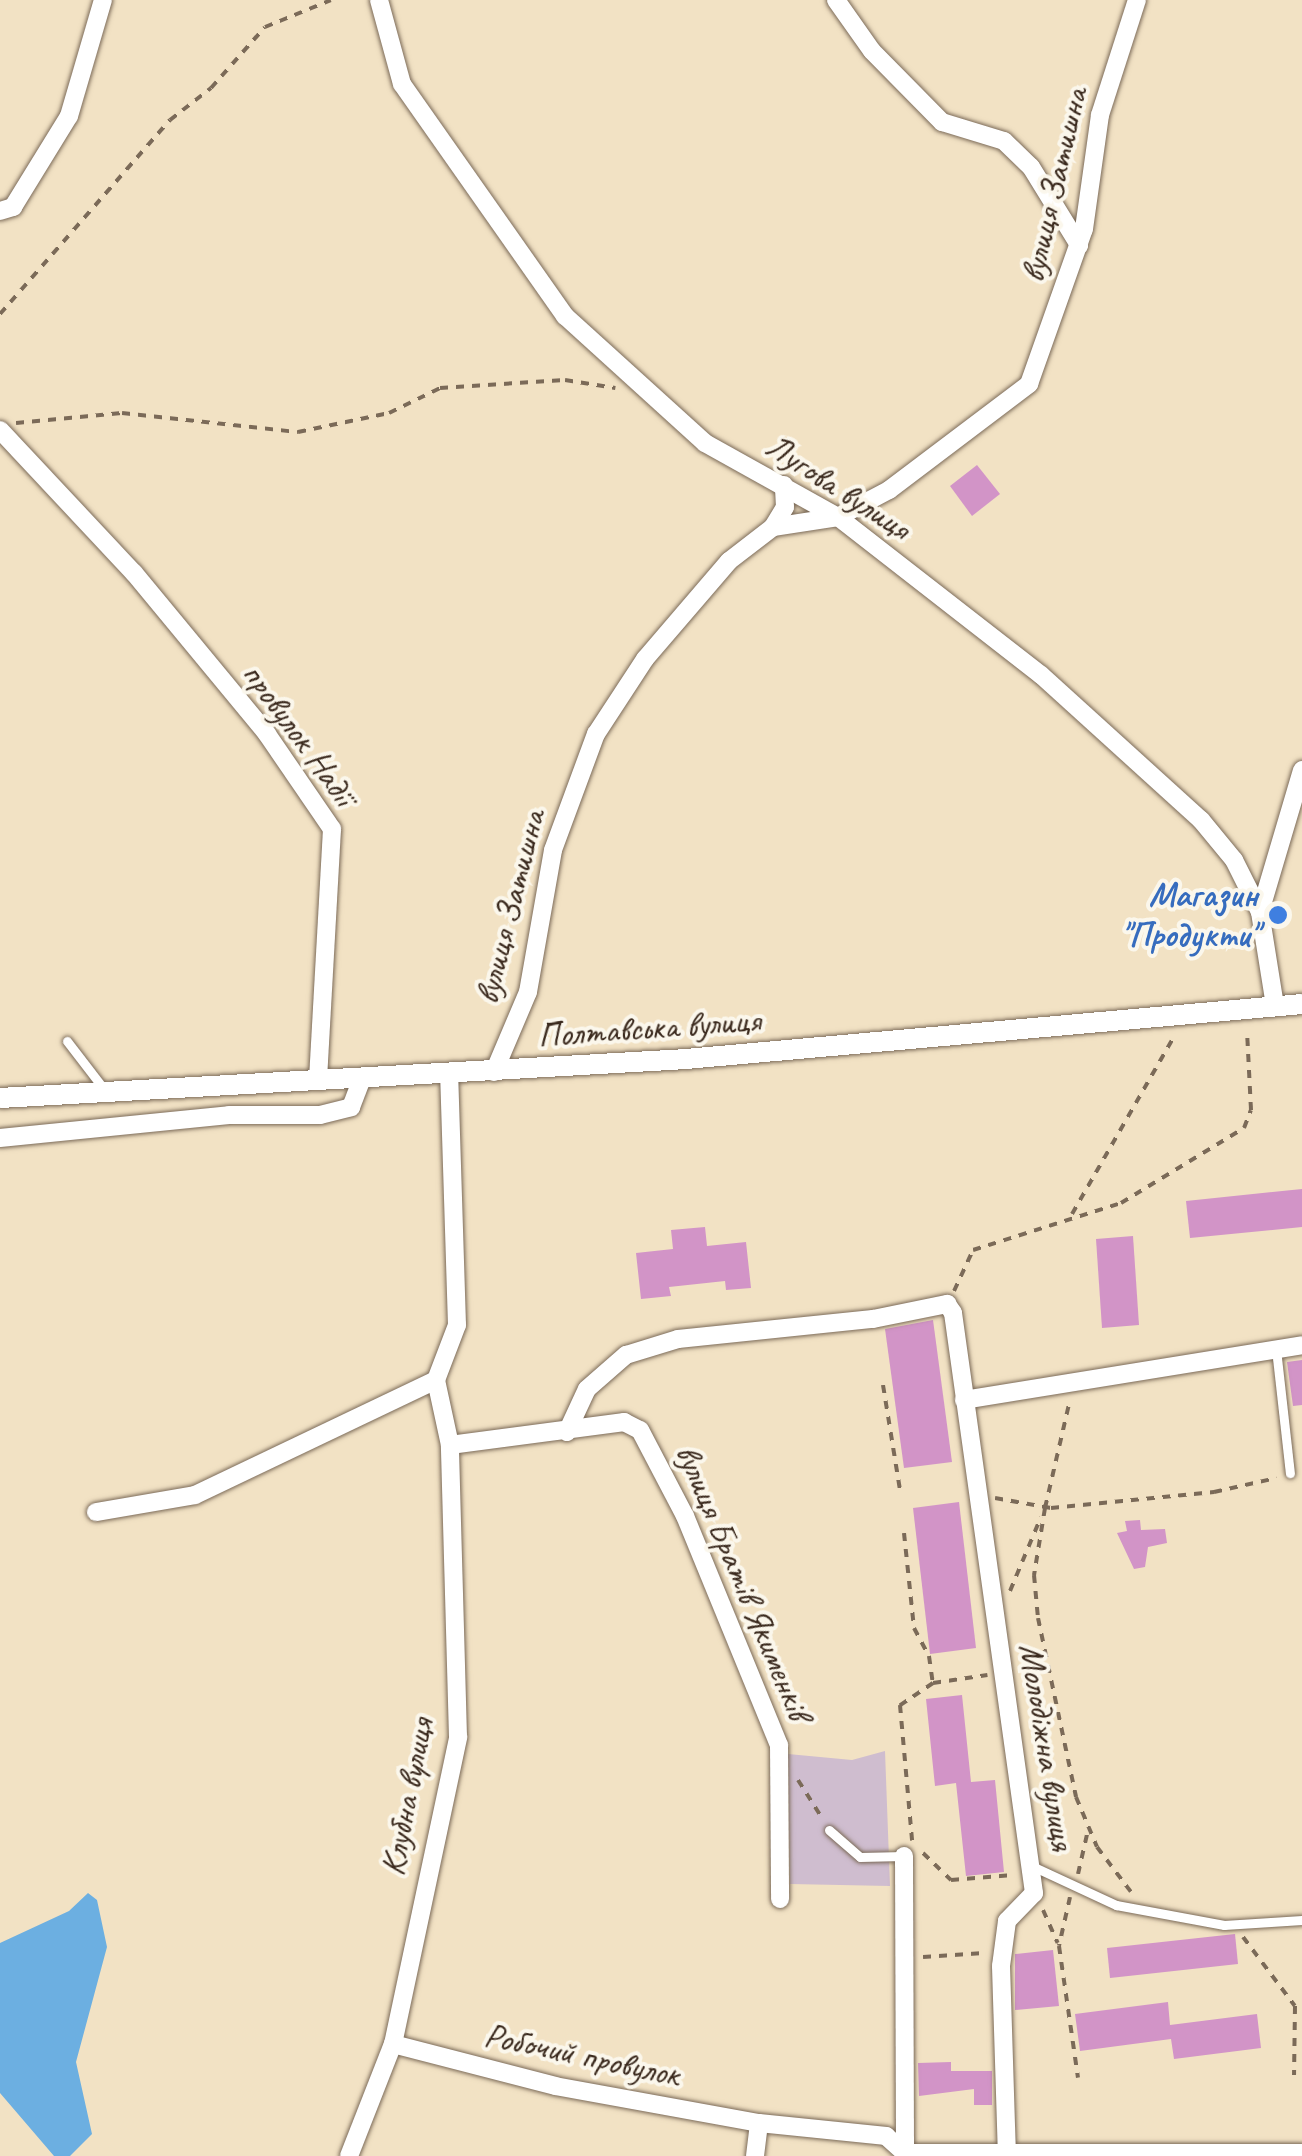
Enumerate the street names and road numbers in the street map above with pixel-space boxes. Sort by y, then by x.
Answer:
street label: вулиця Затишна [1011,84,1097,286]
street label: Лугова вулиця [759,425,917,549]
street label: провулок Надії [233,654,365,814]
street label: вулиця Затишна [466,806,554,1008]
street label: Полтавська вулиця [536,999,762,1057]
street label: вулиця Братів Якименків [666,1437,820,1727]
street label: Молодіжна вулиця [1010,1640,1084,1854]
street label: Клубна вулиця [371,1713,443,1881]
street label: Робочий провулок [481,2014,683,2096]

